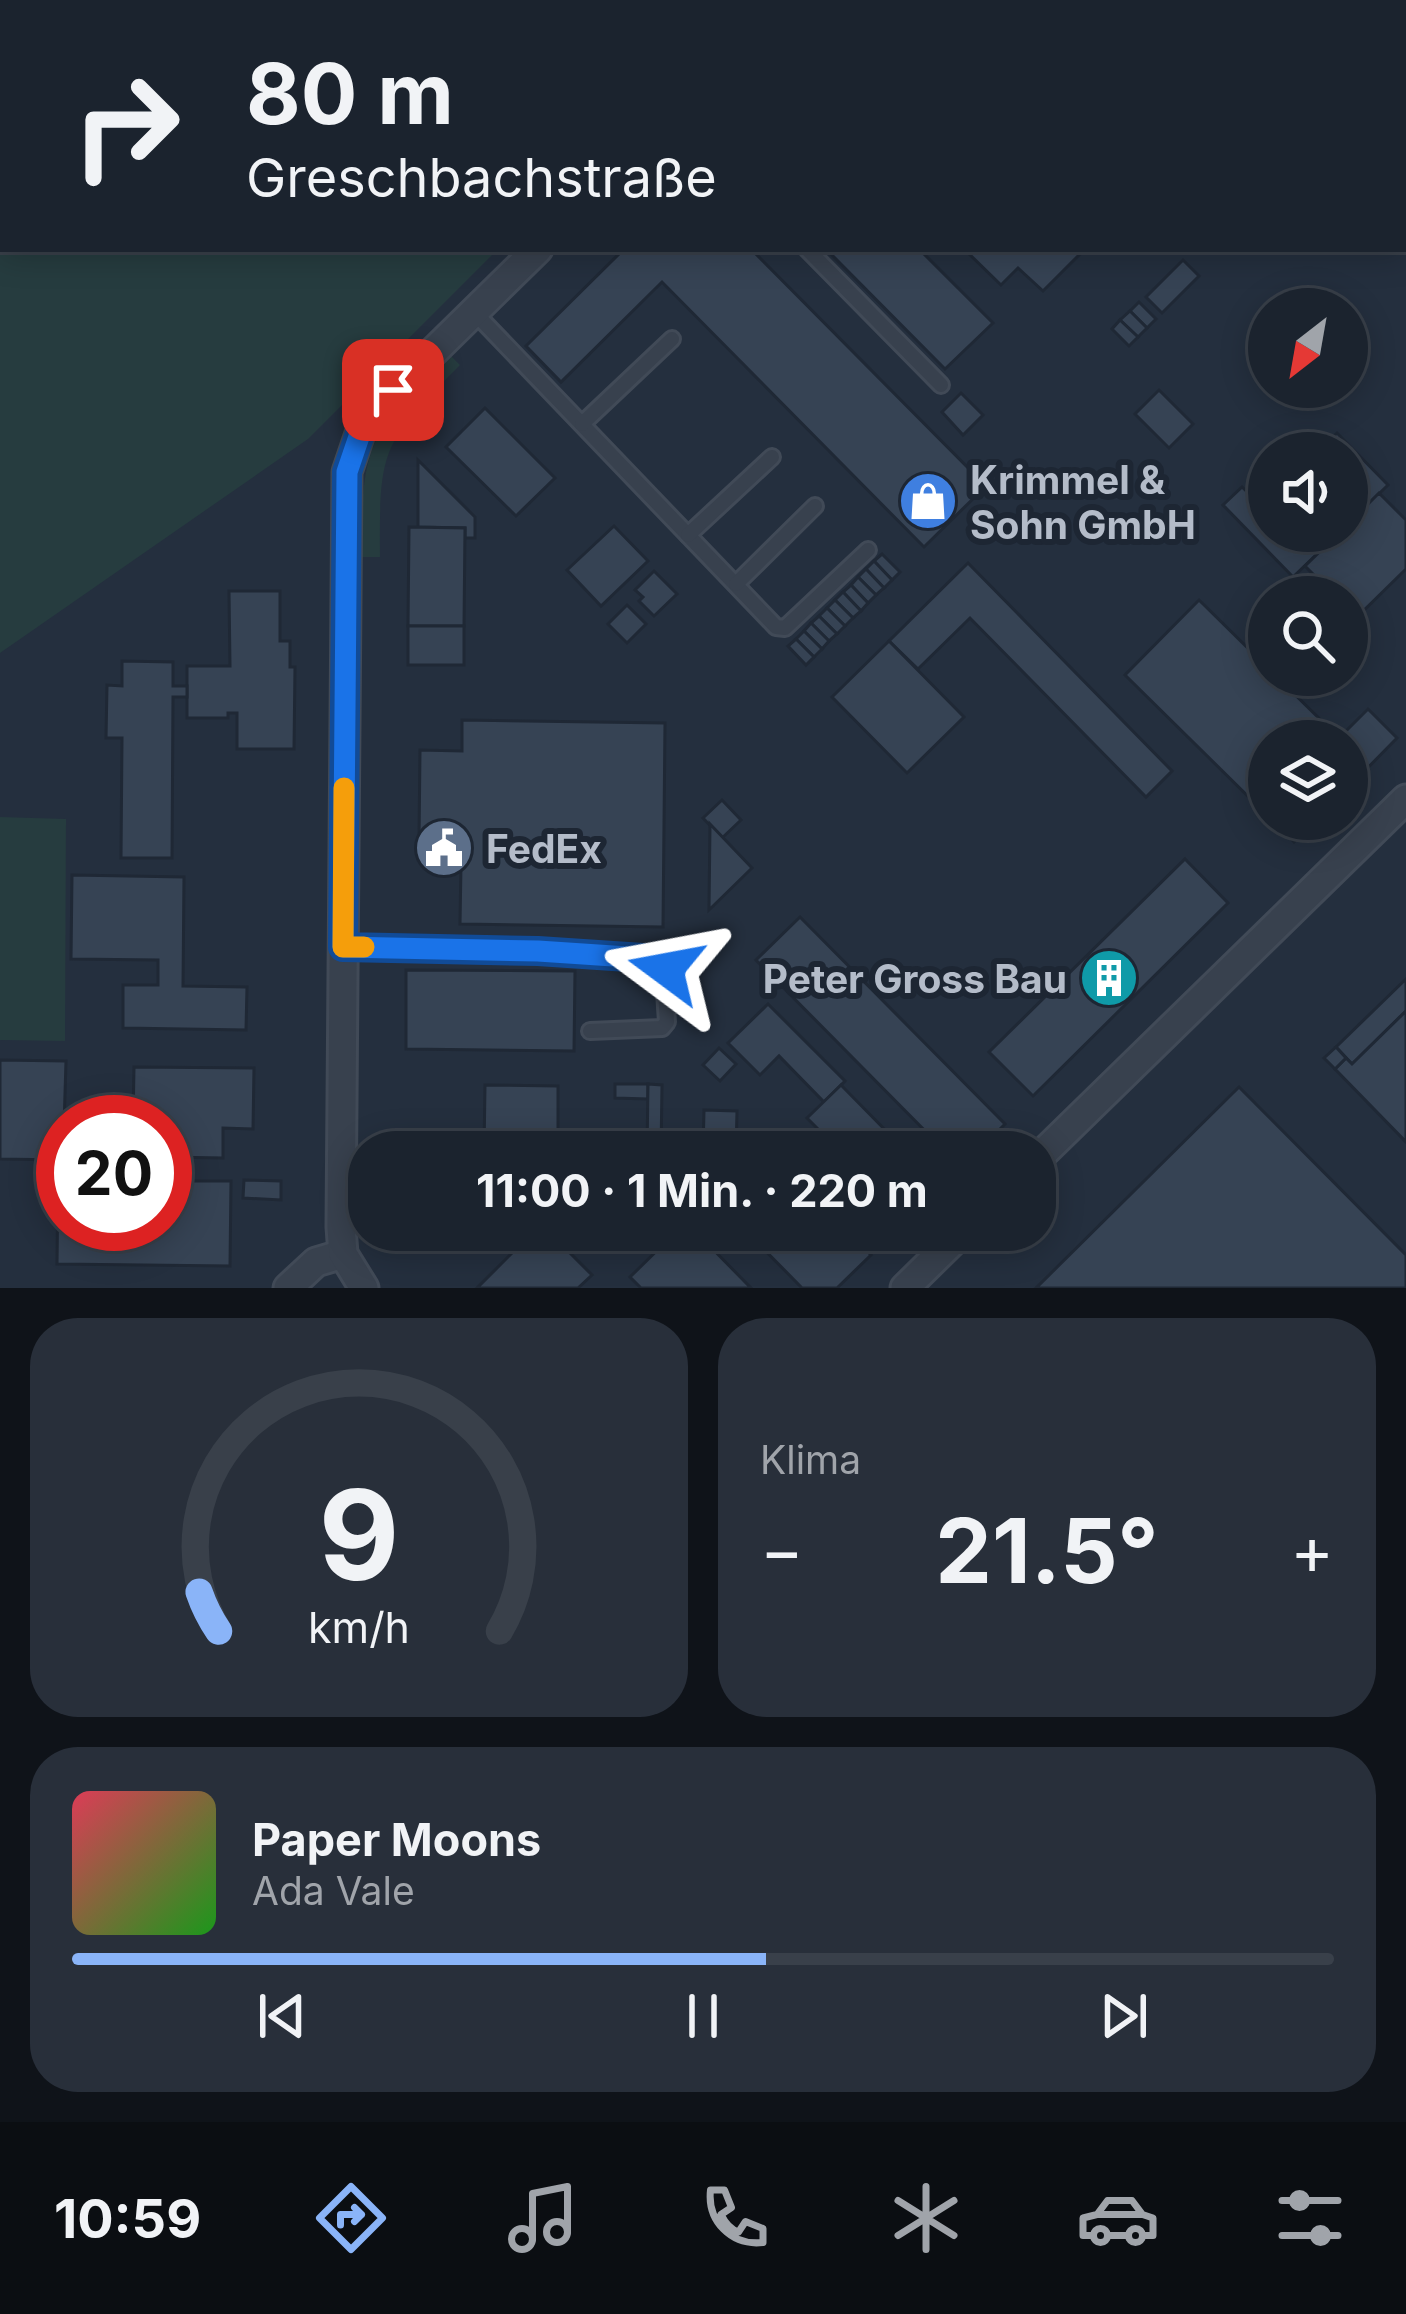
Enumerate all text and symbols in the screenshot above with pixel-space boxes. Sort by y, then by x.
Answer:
text: 80 m [246,43,454,144]
icon: right [48,48,204,204]
text: Greschbachstraße [246,145,717,210]
north arrow [1248,288,1368,408]
map controls [1248,288,1368,840]
pin [342,339,444,441]
icon: arrive [360,357,426,423]
button: sound [1248,432,1368,552]
place label: Krimmel & Sohn GmbH [970,456,1196,548]
shop icon: Krimmel & Sohn GmbH [897,470,959,532]
button: search [1248,576,1368,696]
button: layers [1248,720,1368,840]
public building icon: FedEx [413,817,475,879]
place label: FedEx [486,825,602,872]
position arrow [603,906,729,1032]
building icon: Peter Gross Bau [1078,947,1140,1009]
place label: Peter Gross Bau [763,955,1067,1002]
speed limit sign: 20 [36,1095,192,1251]
text: 11:00 · 1 Min. · 220 m [476,1163,928,1218]
text: Klima [760,1436,861,1483]
text: 9 [318,1459,400,1610]
text: 21.5° [935,1496,1159,1605]
text: − [760,1510,804,1590]
text: + [1290,1510,1334,1590]
text: km/h [308,1600,410,1652]
text: Paper Moons [252,1812,541,1867]
text: Ada Vale [252,1867,415,1914]
icon: previous [249,1983,315,2049]
icon: pause [670,1983,736,2049]
icon: next [1091,1983,1157,2049]
icon: directions [309,2176,393,2260]
icon: music [501,2176,585,2260]
icon: phone [693,2176,777,2260]
icon: climate [884,2176,968,2260]
icon: car [1076,2176,1160,2260]
icon: filters [1268,2176,1352,2260]
text: 10:59 [54,2186,201,2251]

